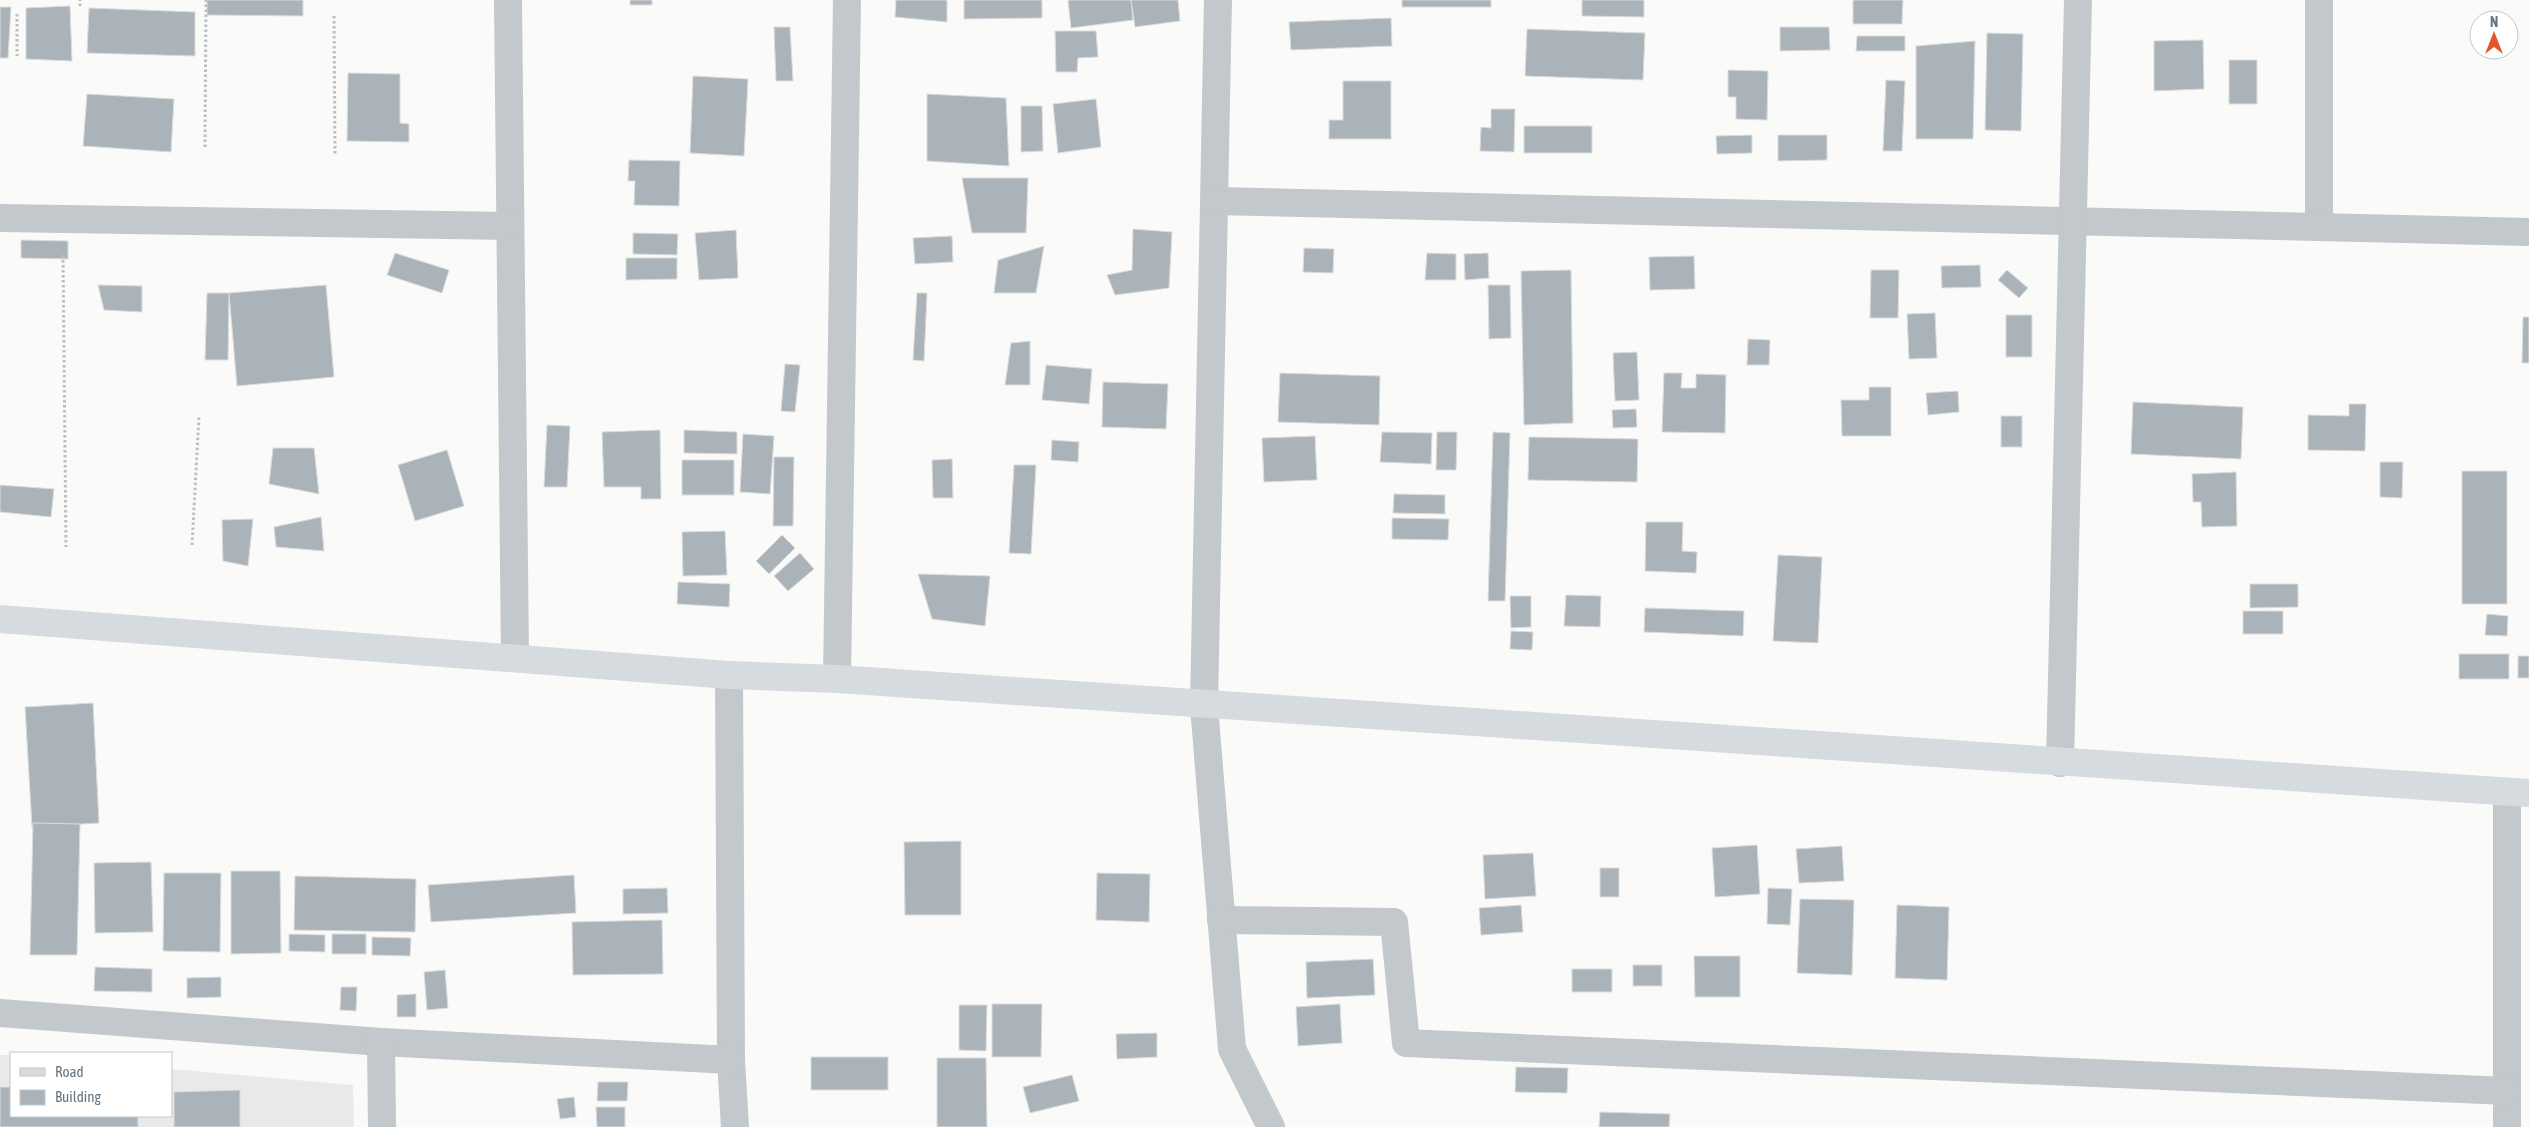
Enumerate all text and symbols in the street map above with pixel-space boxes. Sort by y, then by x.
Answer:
north arrow [2469,10,2519,60]
text: N [2490,14,2498,30]
legend [10,1052,172,1117]
text: Road [55,1063,84,1080]
text: Building [55,1088,101,1105]

